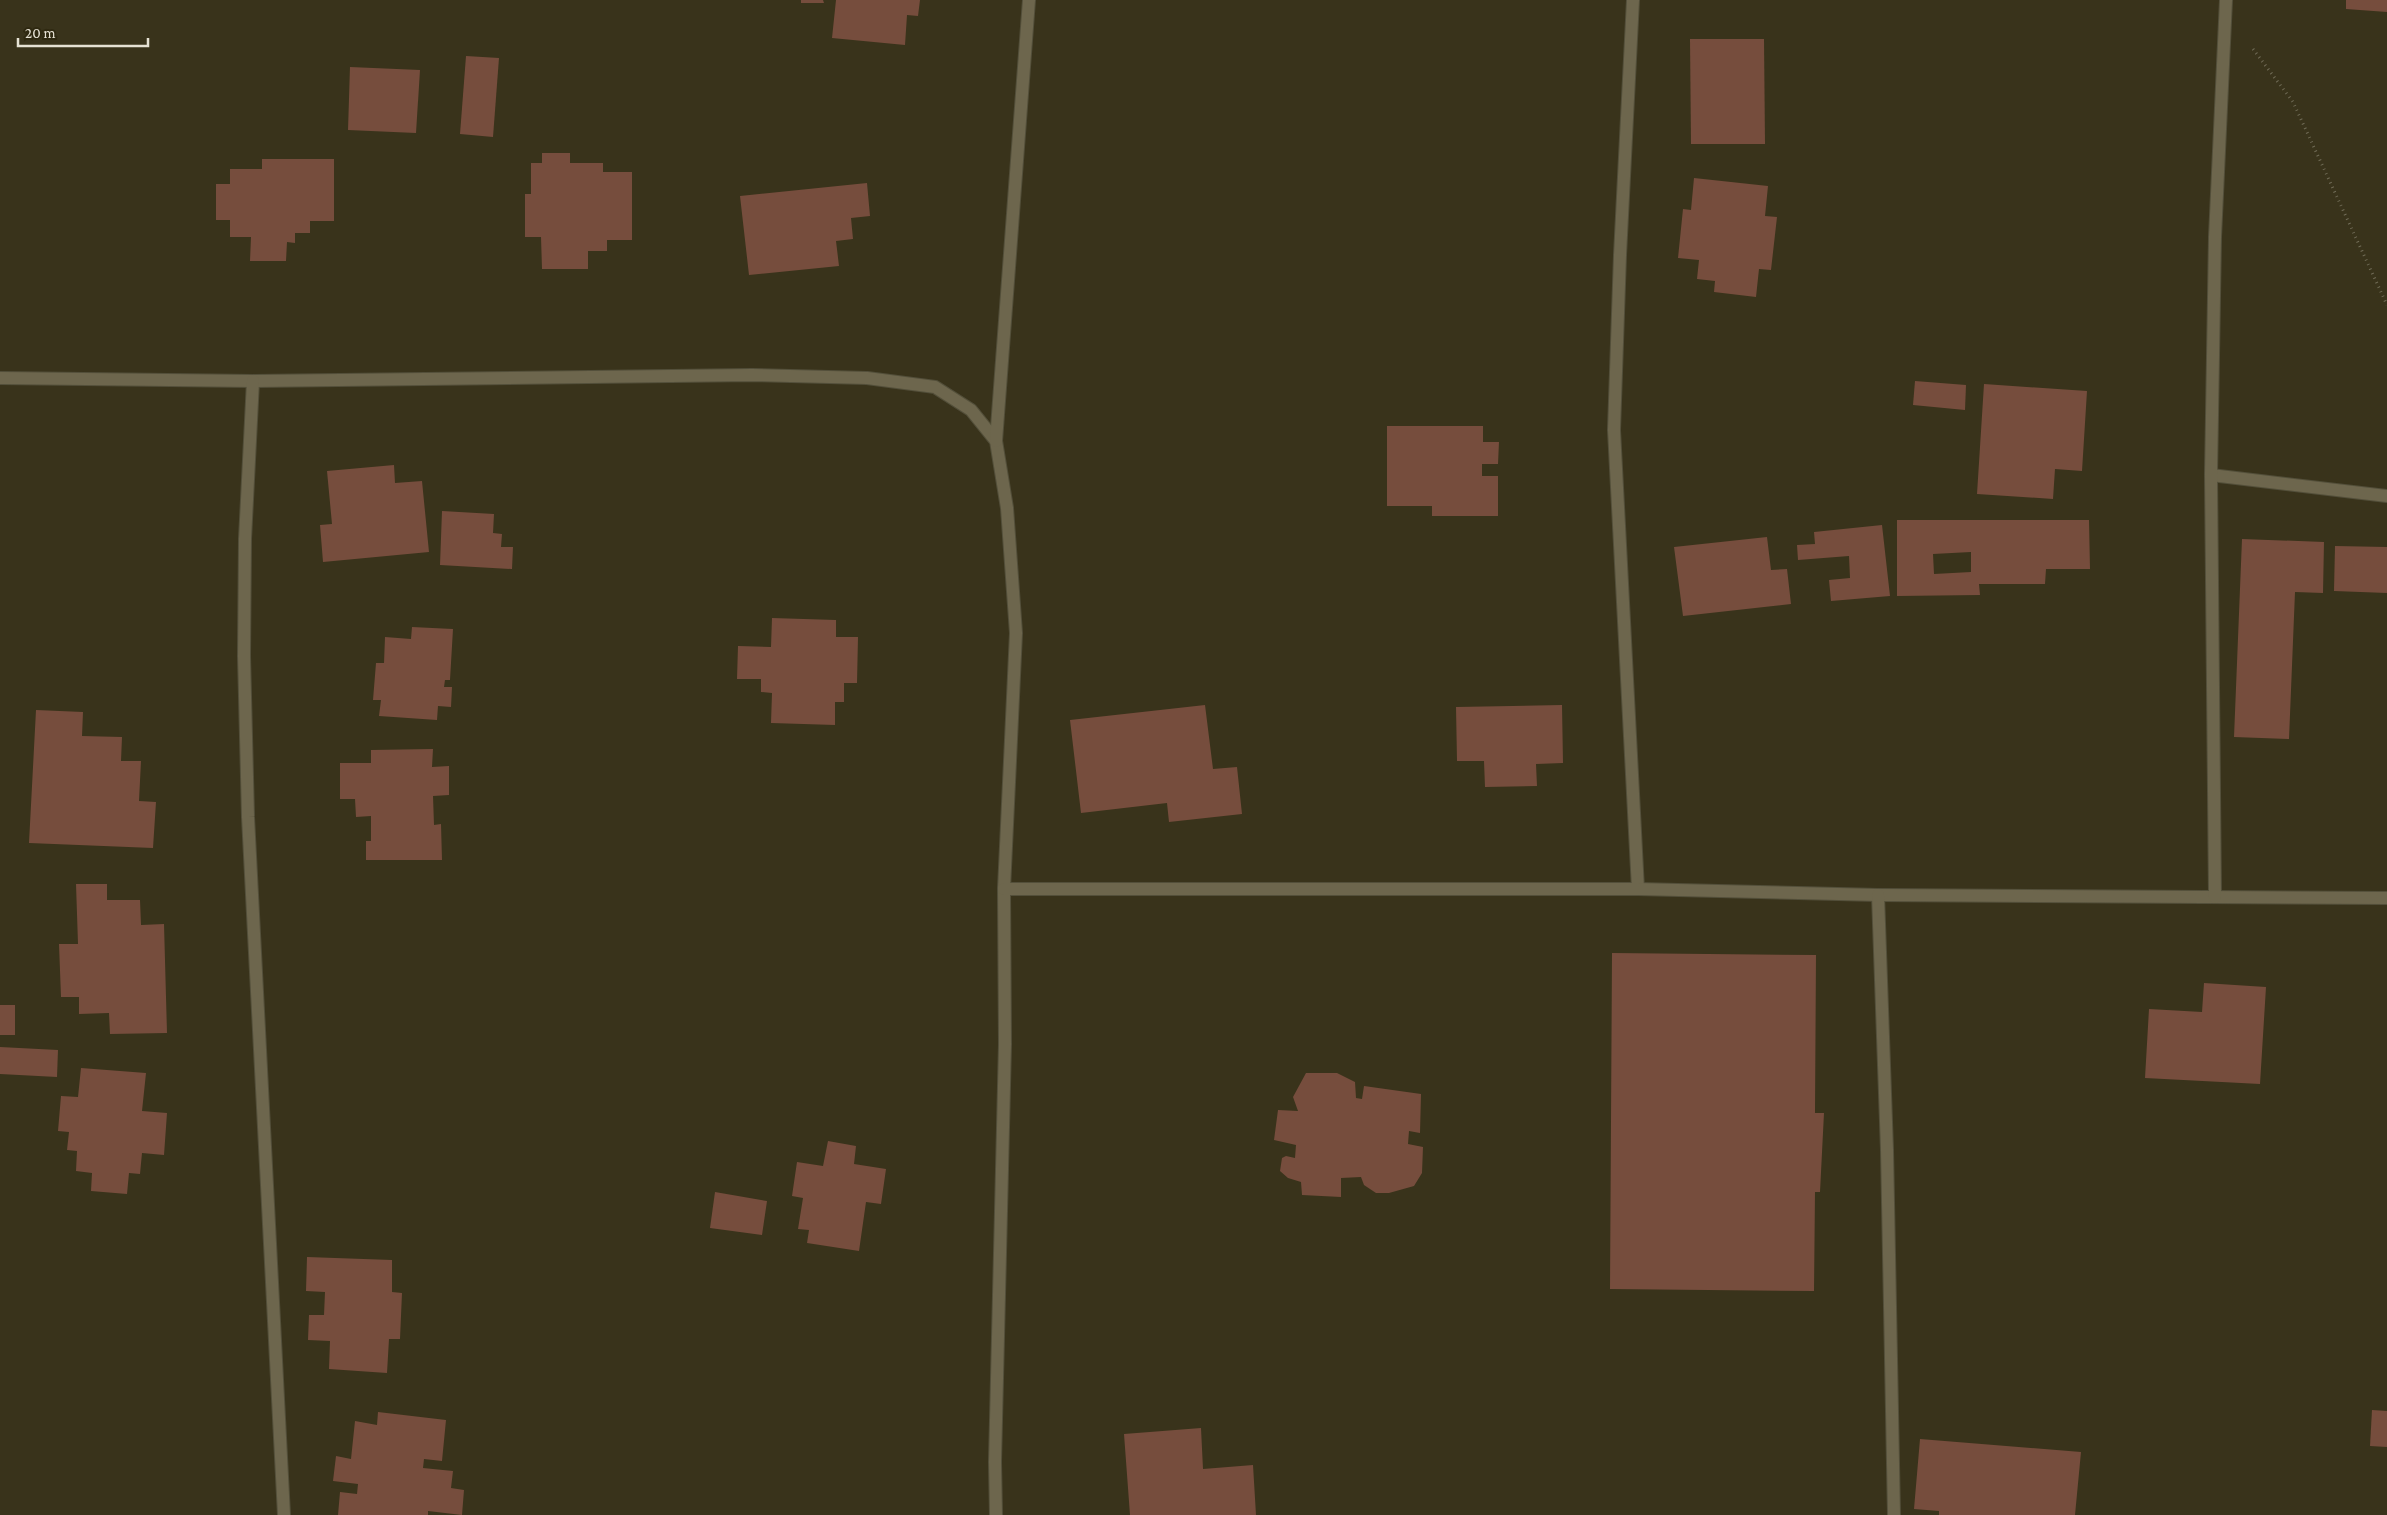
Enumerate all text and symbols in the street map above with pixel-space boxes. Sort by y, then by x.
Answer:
scale bar [18,15,148,47]
text: 20 m [25,25,56,41]

